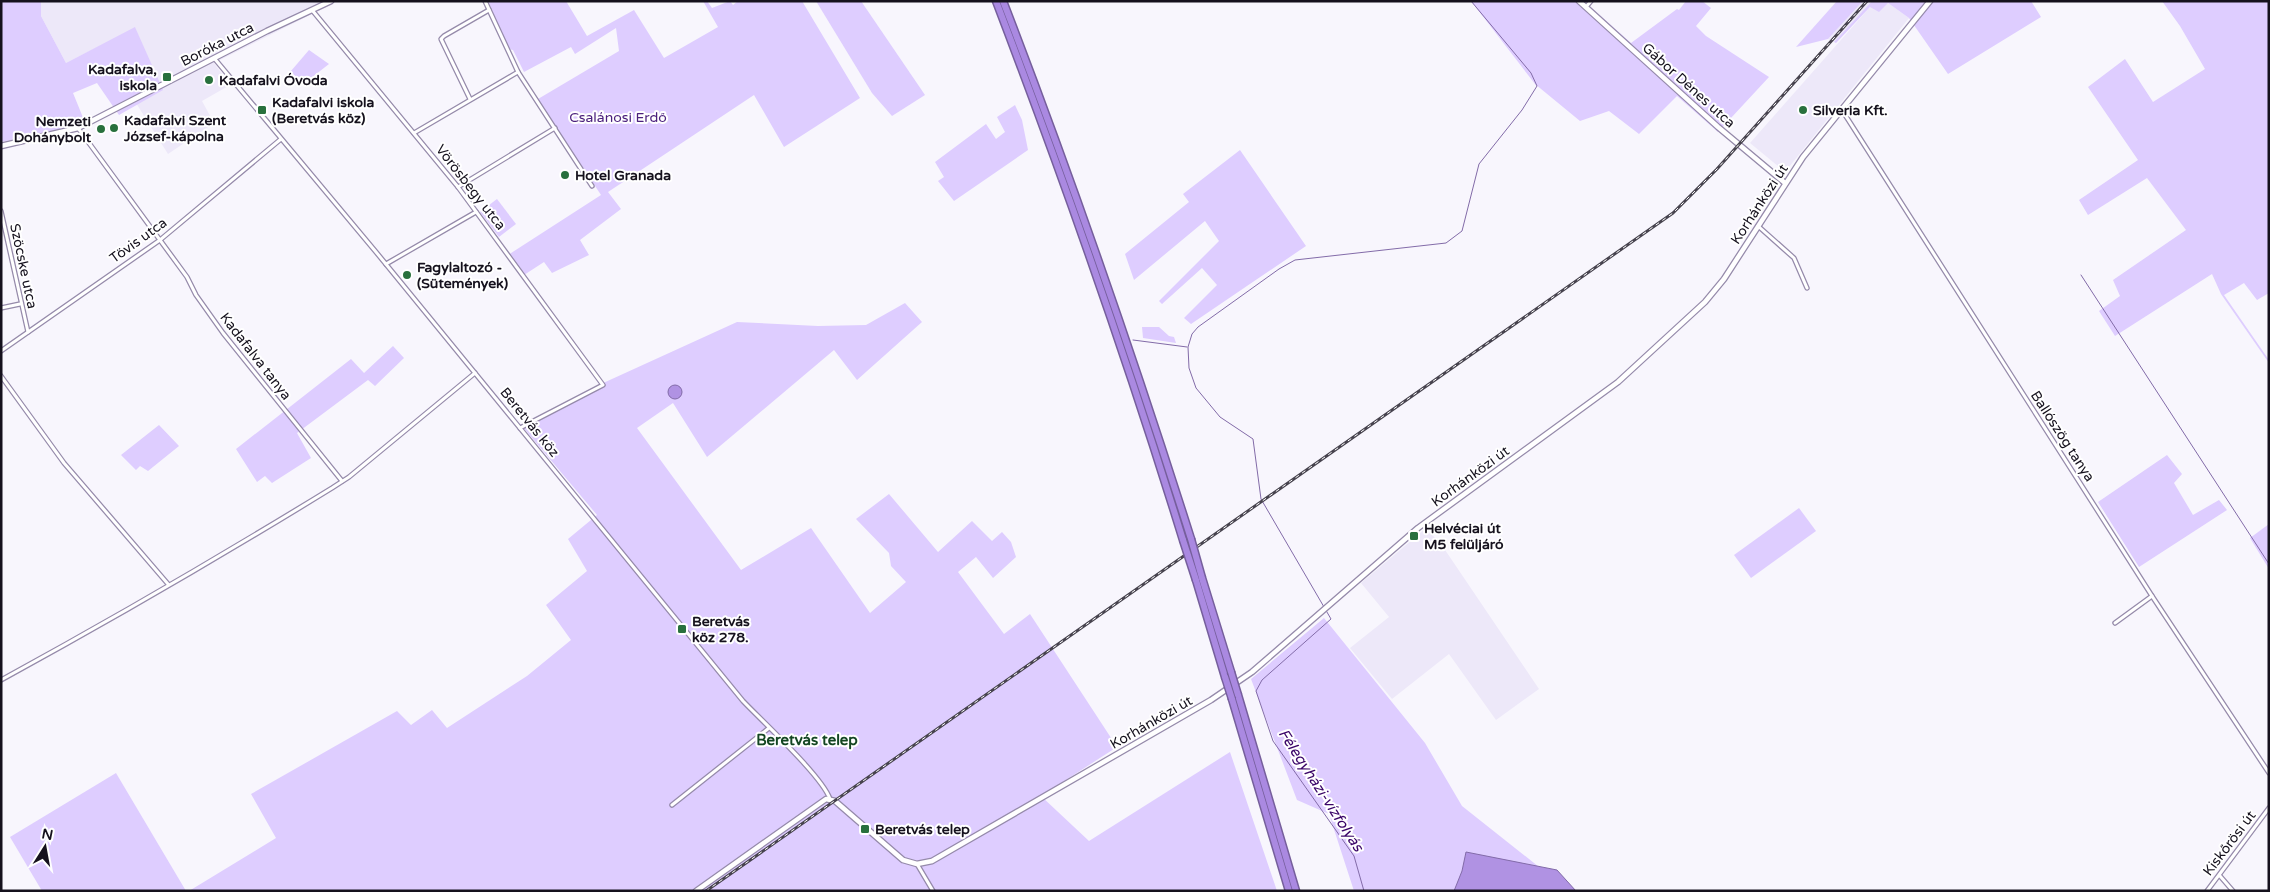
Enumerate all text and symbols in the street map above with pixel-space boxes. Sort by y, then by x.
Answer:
street label: Boróka utca [178,19,257,70]
street label: Gábor Dénes utca [1639,39,1739,131]
place label: Kadafalva, iskola [88,61,157,94]
marker: Kadafalva, iskola [161,71,173,83]
place label: Kadafalvi Óvoda [219,72,328,89]
marker: Kadafalvi Óvoda [203,74,215,86]
place label: Kadafalvi iskola (Beretvás köz) [272,94,374,127]
place label: Silveria Kft. [1813,102,1888,119]
marker: Kadafalvi iskola (Beretvás köz) [256,104,268,116]
marker: Silveria Kft. [1797,104,1809,116]
park label: Csalánosi Erdő [569,109,667,126]
place label: Kadafalvi Szent József-kápolna [123,112,227,145]
place label: Nemzeti Dohánybolt [14,113,92,146]
marker: Kadafalvi Szent József-kápolna [108,122,120,134]
marker: Nemzeti Dohánybolt [95,123,107,135]
street label: Vörösbegy utca [432,141,509,233]
street label: Korhánközi út [1727,160,1792,248]
place label: Hotel Granada [575,167,671,184]
marker: Hotel Granada [559,169,571,181]
street label: Tövis utca [106,214,170,267]
street label: Szöcske utca [6,222,41,310]
place label: Fagylaltozó - (Sütemények) [417,259,508,292]
marker: Fagylaltozó - (Sütemények) [401,269,413,281]
street label: Kadafalva tanya [216,309,295,403]
street label: Beretvás köz [496,384,563,461]
street label: Ballószög tanya [2027,388,2098,485]
street label: Korhánközi út [1428,442,1513,510]
place label: Helvéciai út M5 felüljáró [1424,520,1504,553]
marker: Helvéciai út M5 felüljáró [1408,530,1420,542]
place label: Beretvás köz 278. [692,613,750,646]
marker: Beretvás köz 278. [676,623,688,635]
street label: Korhánközi út [1107,692,1196,753]
water label: Félegyházi-vízfolyás [1275,725,1368,856]
district label: Beretvás telep [756,731,858,750]
street label: Kiskőrösi út [2199,807,2260,879]
place label: Beretvás telep [875,821,970,838]
north arrow [20,822,70,872]
marker: Beretvás telep [859,823,871,835]
text: N [40,825,55,844]

